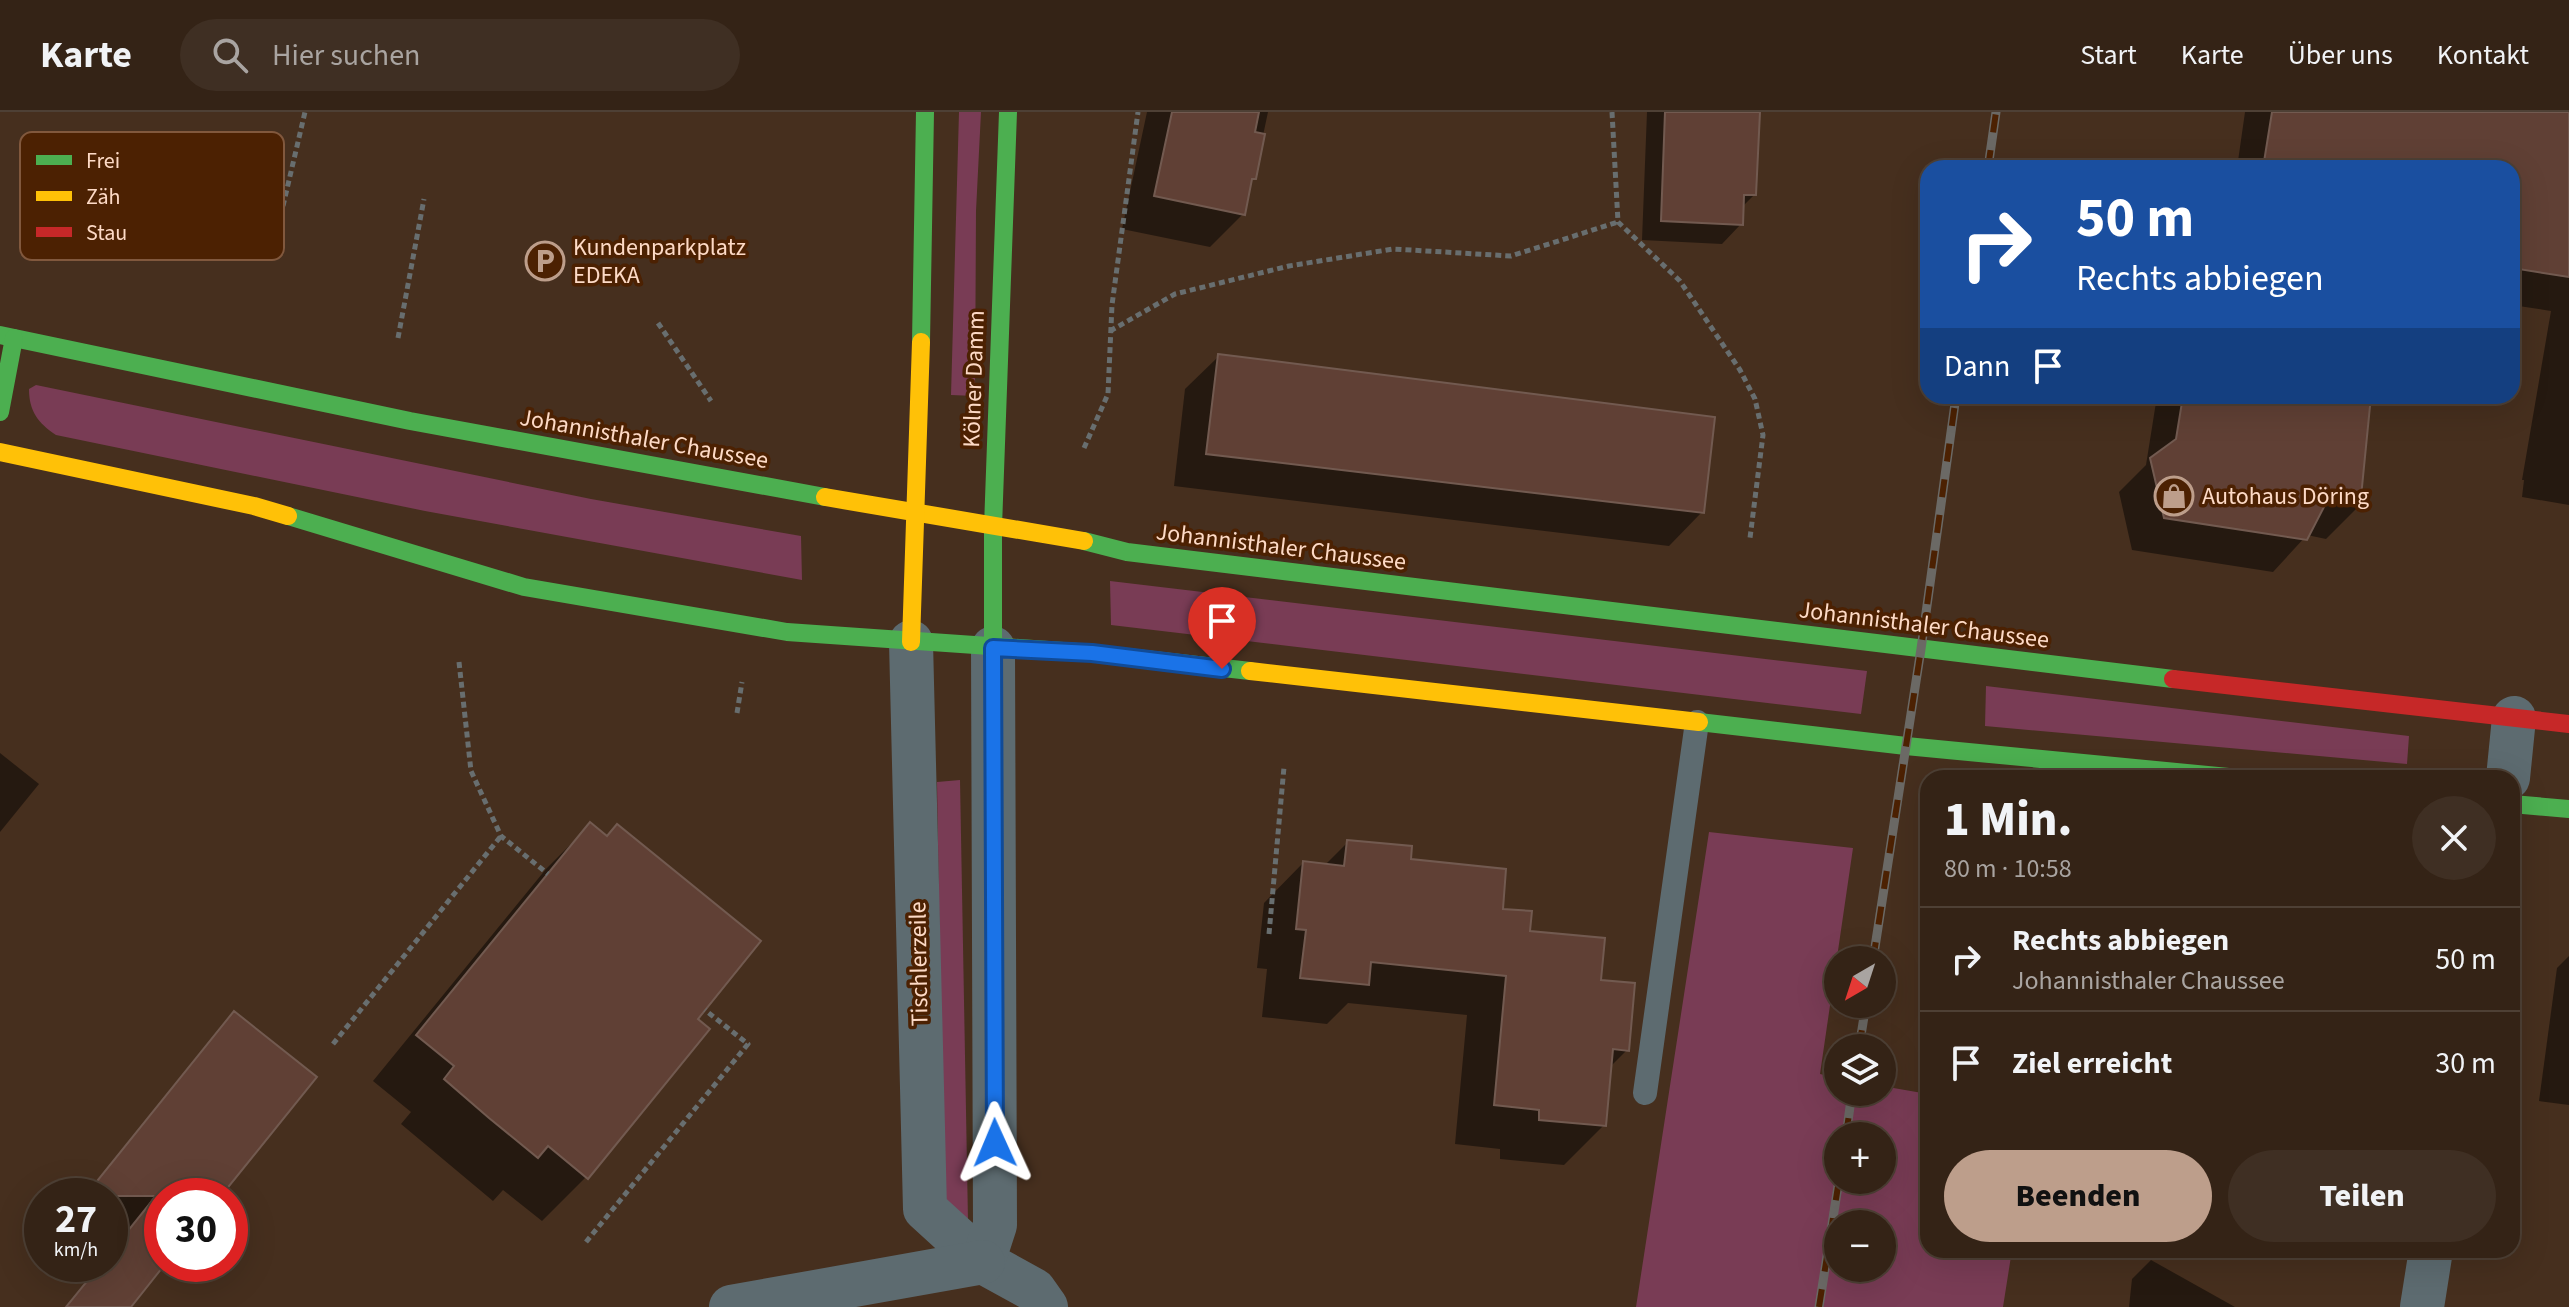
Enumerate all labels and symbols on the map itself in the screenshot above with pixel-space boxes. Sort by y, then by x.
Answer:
legend [20,132,284,260]
text: Frei [86,145,120,177]
text: Zäh [86,181,121,213]
text: Stau [86,217,127,249]
place label: Kundenparkplatz EDEKA [573,230,746,293]
parking icon: Kundenparkplatz EDEKA [524,240,566,282]
street label: Kölner Damm [954,310,994,448]
street label: Johannisthaler Chaussee [517,400,771,478]
shop icon: Autohaus Döring [2153,475,2195,517]
place label: Autohaus Döring [2202,479,2369,514]
street label: Johannisthaler Chaussee [1154,514,1408,580]
pin [1188,587,1256,669]
street label: Johannisthaler Chaussee [1797,592,2051,658]
street label: Tischlerzeile [900,901,938,1027]
north arrow [1824,946,1896,1018]
position arrow [953,1101,1037,1185]
speed limit sign: 30 [144,1178,248,1282]

